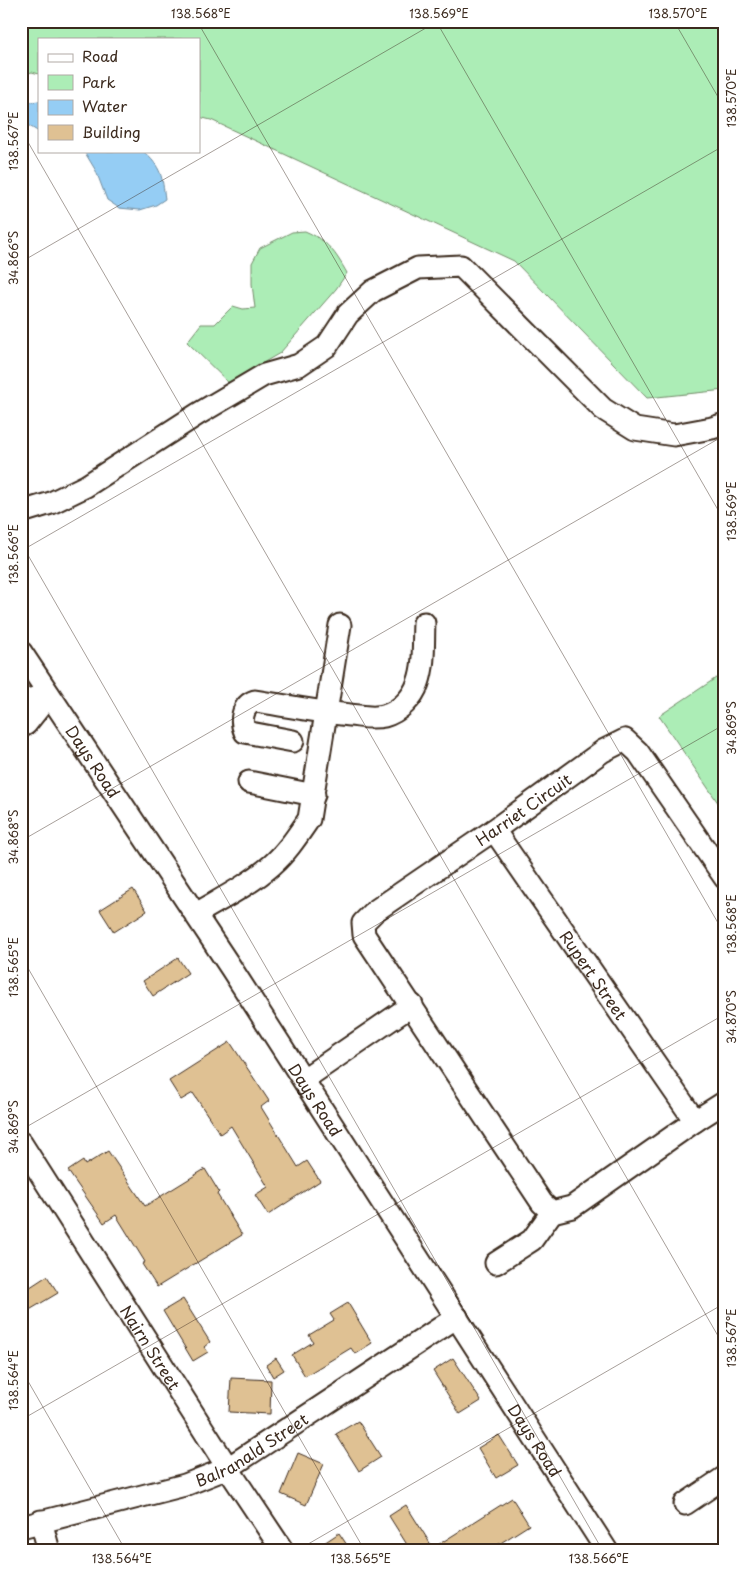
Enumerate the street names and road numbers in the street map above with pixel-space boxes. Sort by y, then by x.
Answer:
street label: Days Road [61,720,126,802]
street label: Harriet Circuit [470,767,576,851]
street label: Rupert Street [555,925,634,1025]
street label: Days Road [283,1058,348,1141]
street label: Nairn Street [115,1300,187,1395]
street label: Days Road [503,1399,568,1481]
street label: Balranald Street [192,1406,313,1492]

